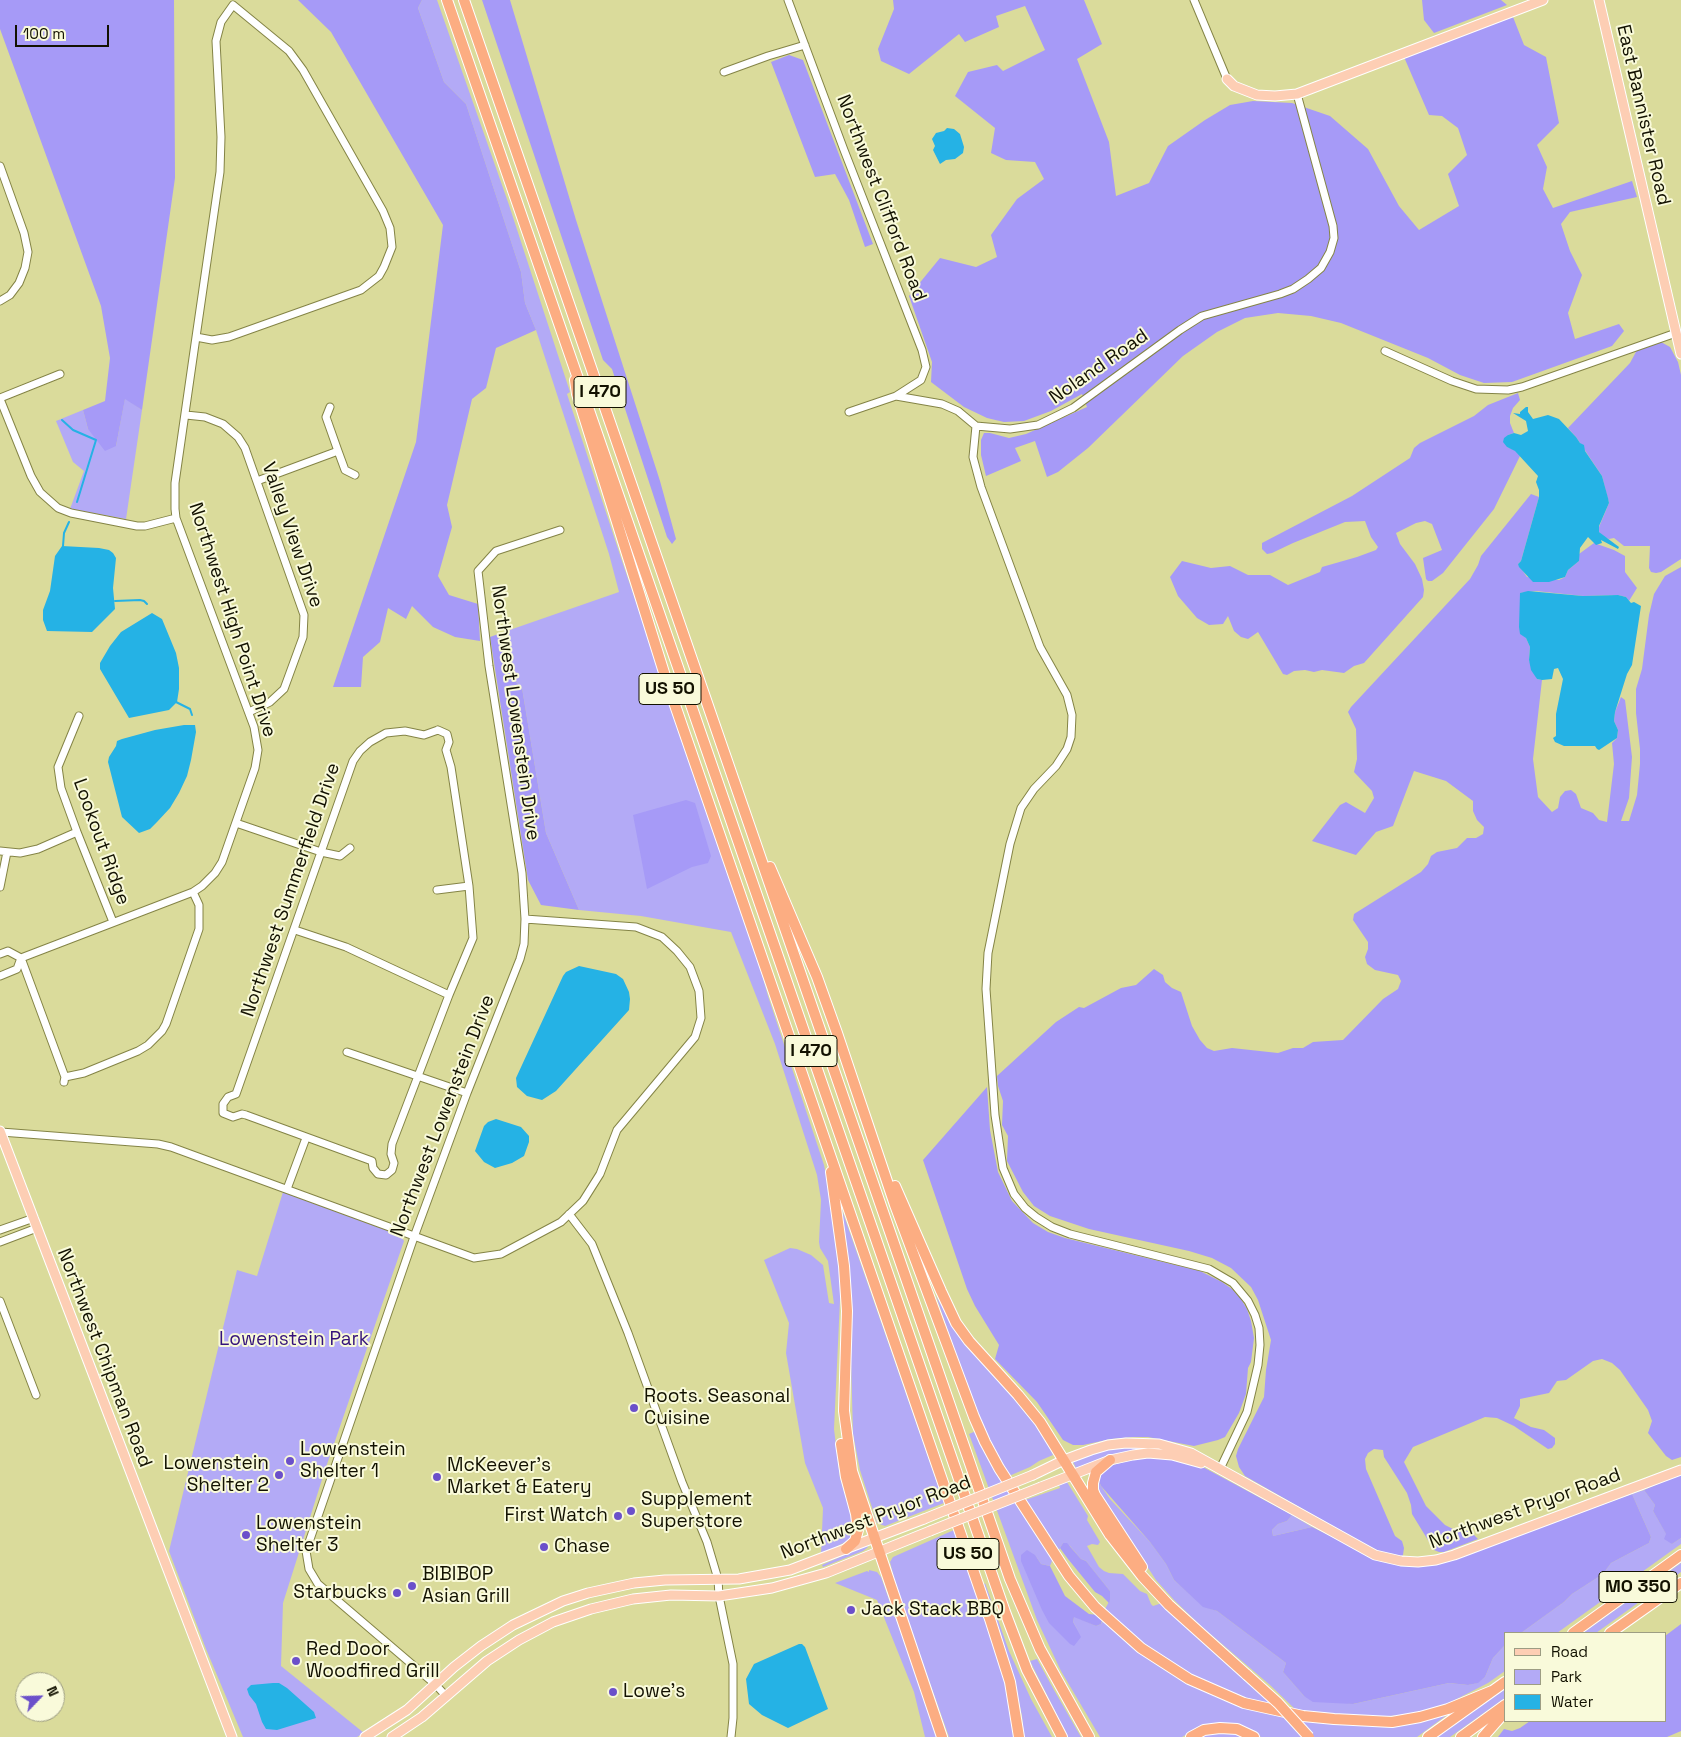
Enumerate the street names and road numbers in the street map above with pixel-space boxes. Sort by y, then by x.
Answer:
street label: East Bannister Road [1611,23,1675,207]
street label: Northwest Clifford Road [831,92,931,304]
street label: Noland Road [1045,325,1153,409]
road number: I 470 [574,377,626,408]
street label: Valley View Drive [256,459,328,611]
street label: Northwest High Point Drive [183,500,281,740]
street label: Northwest Lowenstein Drive [486,584,544,842]
road number: US 50 [639,674,701,704]
street label: Northwest Summerfield Drive [237,760,345,1020]
street label: Lookout Ridge [68,776,134,908]
street label: Northwest Lowenstein Drive [386,992,500,1240]
road number: I 470 [785,1036,837,1066]
street label: Northwest Chipman Road [52,1245,156,1471]
street label: Northwest Pryor Road [1426,1464,1624,1554]
street label: Northwest Pryor Road [778,1471,974,1565]
road number: US 50 [937,1538,999,1570]
road number: MO 350 [1599,1571,1677,1602]

